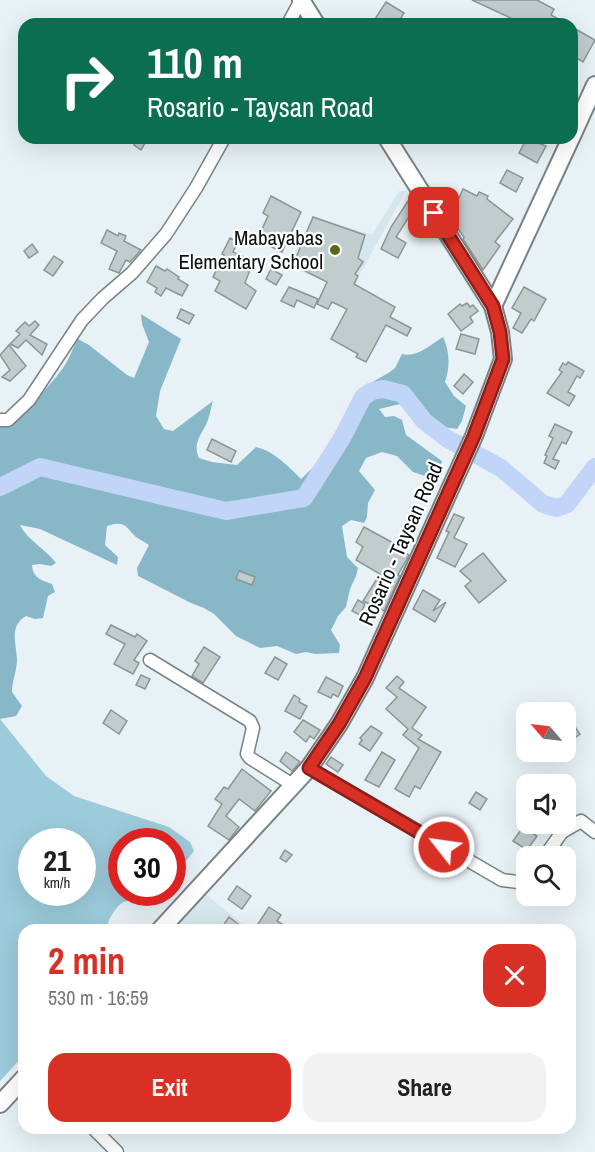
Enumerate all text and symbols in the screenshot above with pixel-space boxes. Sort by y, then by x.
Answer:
text: 110 m [147,35,243,91]
icon: right [48,42,126,120]
text: Rosario - Taysan Road [147,89,373,125]
pin [408,187,459,238]
icon: arrive [417,196,450,229]
place label: Mabayabas Elementary School [178,223,323,276]
marker: Mabayabas Elementary School [328,243,342,257]
street label: Rosario - Taysan Road [351,457,450,630]
north arrow [516,702,576,762]
map controls [516,702,576,906]
button: sound [516,774,576,834]
position arrow [412,815,476,879]
speed limit sign: 30 [108,828,186,906]
text: 21 [43,840,71,880]
button: search [516,846,576,906]
text: km/h [44,872,70,893]
text: 2 min [48,937,125,985]
button: close [483,944,546,1007]
text: 530 m · 16:59 [48,984,148,1011]
button: Exit [48,1053,291,1122]
button: Share [303,1053,546,1122]

